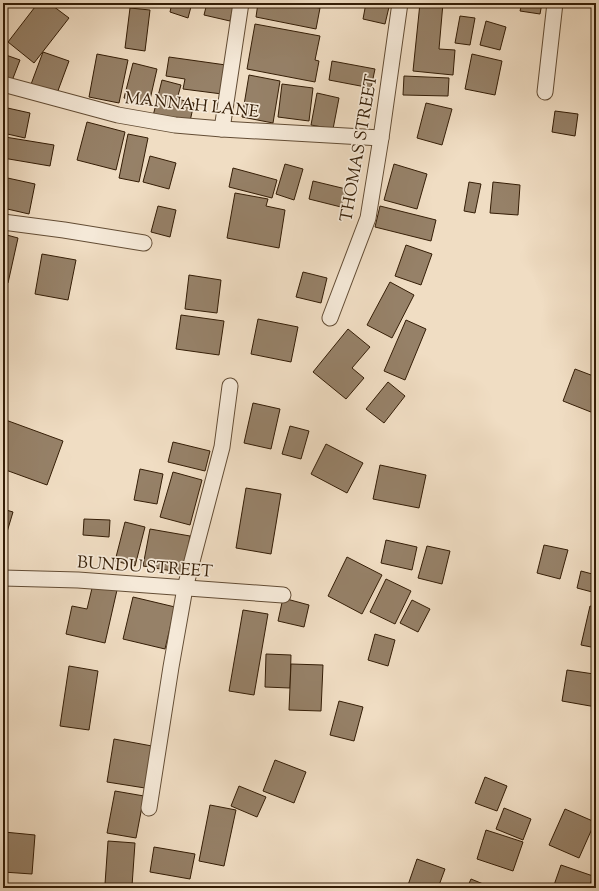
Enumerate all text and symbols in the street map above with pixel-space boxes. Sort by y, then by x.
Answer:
street label: THOMAS STREET [335,73,385,224]
street label: MANNAH LANE [123,87,260,125]
street label: BUNDU STREET [76,551,213,585]

